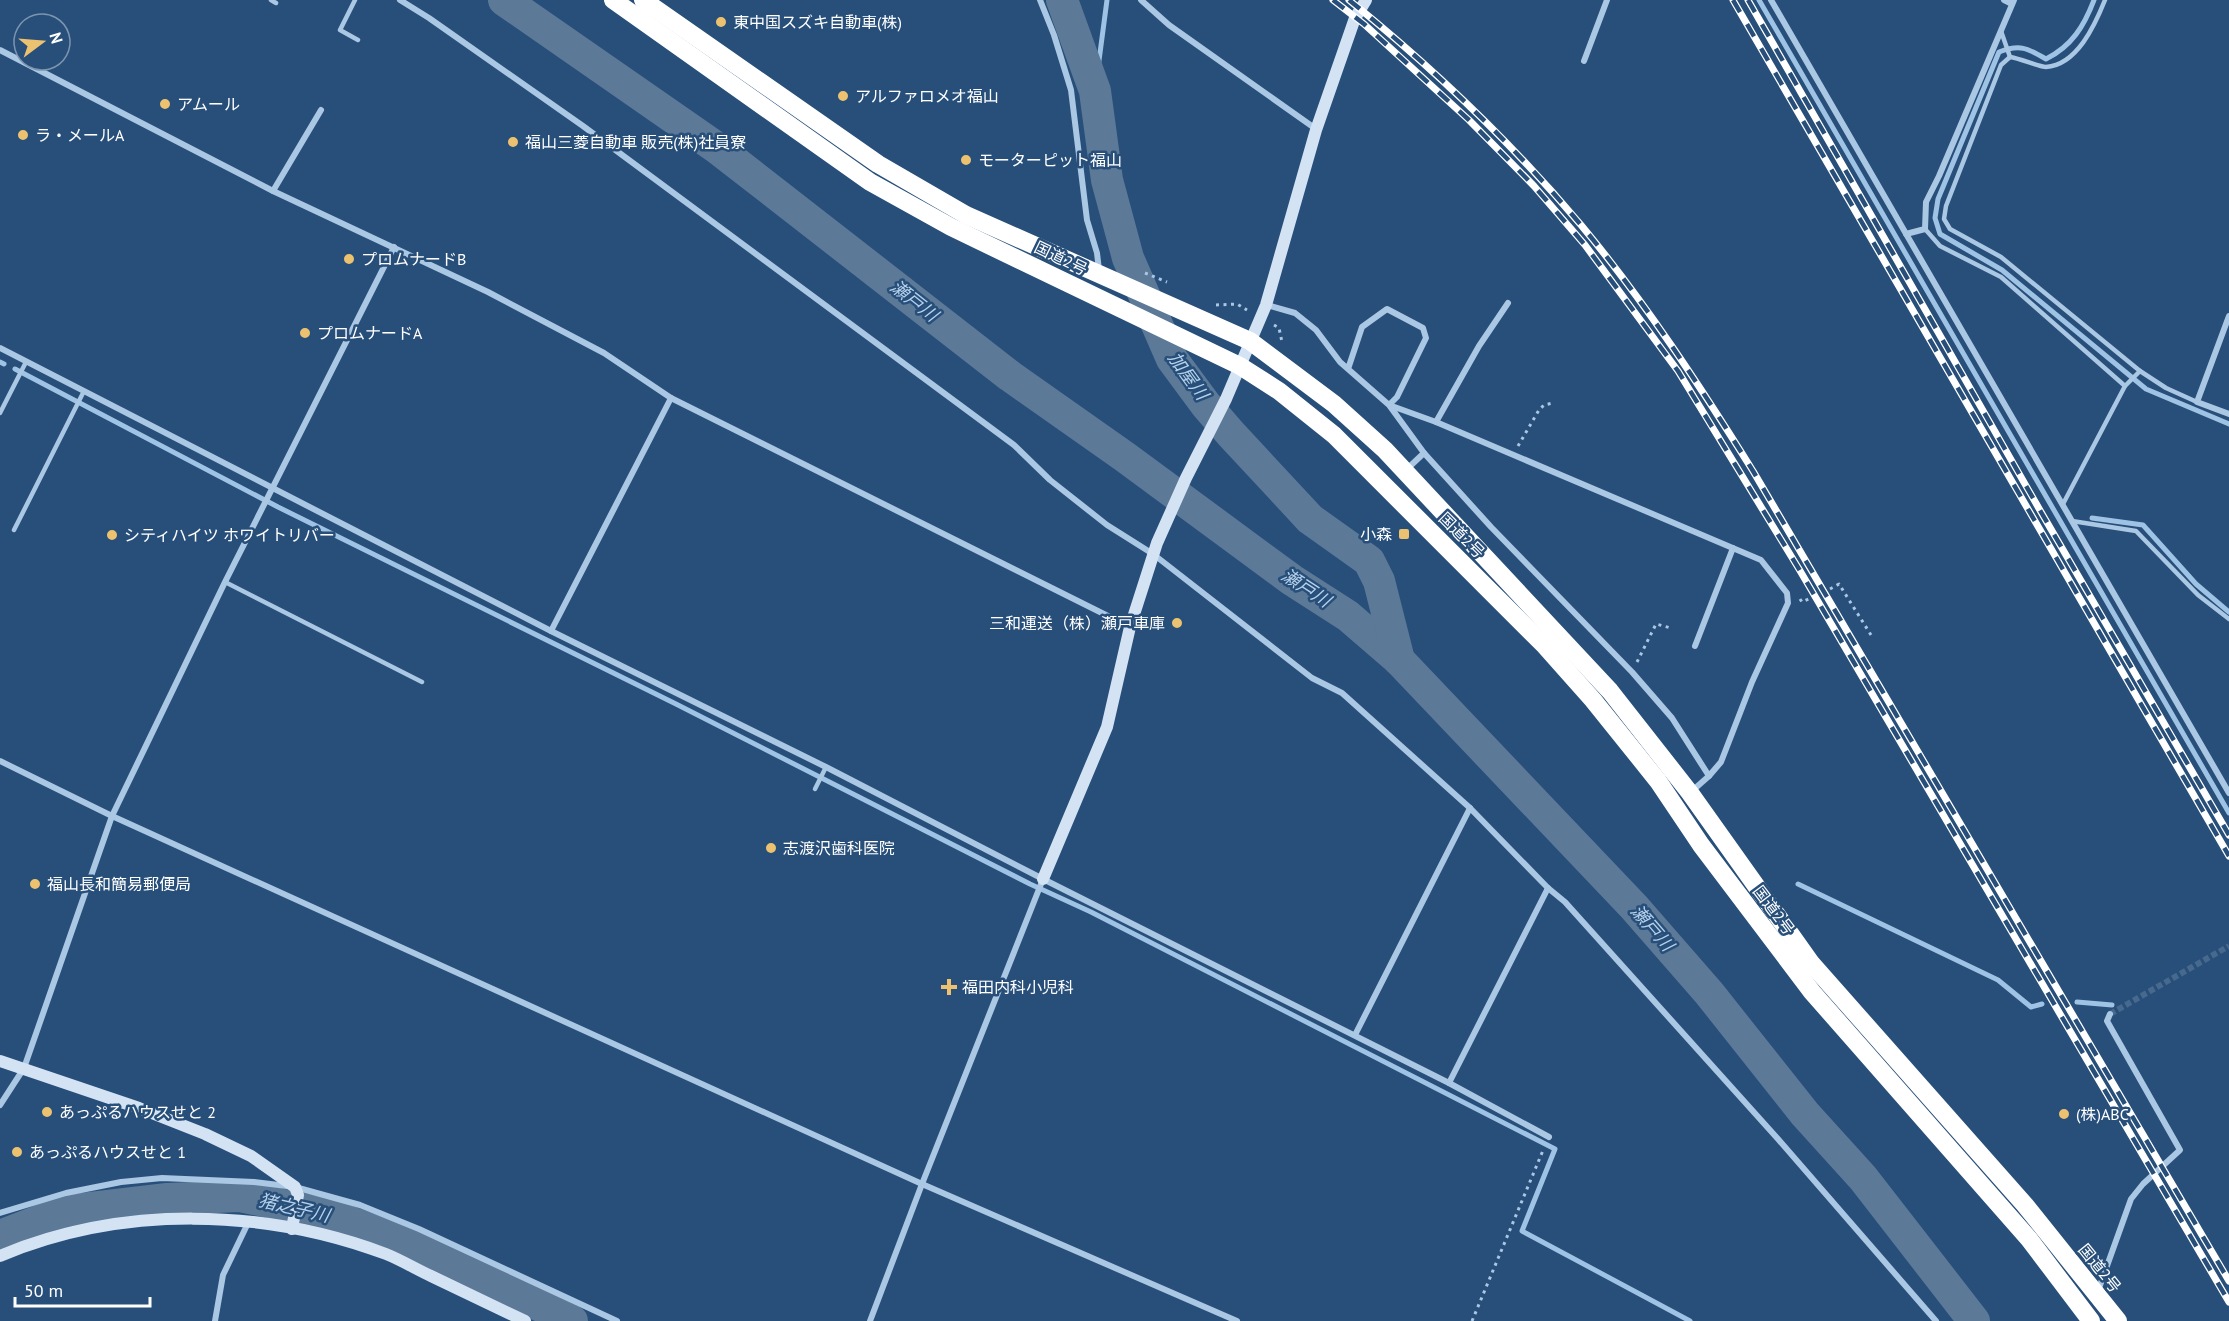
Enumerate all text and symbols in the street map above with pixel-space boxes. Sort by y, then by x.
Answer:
north arrow [12,12,72,72]
place label: 東中国スズキ自動車(株) [733,12,902,32]
marker: 東中国スズキ自動車(株) [714,15,728,29]
text: N [45,30,67,46]
place label: アルファロメオ福山 [855,86,999,106]
marker: アルファロメオ福山 [836,89,850,103]
place label: アムール [177,94,240,114]
marker: アムール [158,97,172,111]
place label: ラ・メールA [35,125,125,145]
marker: ラ・メールA [16,128,30,142]
place label: 福山三菱自動車 販売(株)社員寮 [525,132,746,152]
marker: 福山三菱自動車 販売(株)社員寮 [506,135,520,149]
place label: モーターピット福山 [978,150,1122,170]
marker: モーターピット福山 [959,153,973,167]
street label: 国道2号 [1031,237,1091,279]
place label: プロムナードB [361,249,466,269]
marker: プロムナードB [342,252,356,266]
water label: 瀬戸川 [886,275,944,328]
place label: プロムナードA [317,323,423,343]
marker: プロムナードA [298,326,312,340]
water label: 加屋川 [1163,347,1215,406]
street label: 国道2号 [1435,508,1489,562]
place label: 小森 [1360,524,1392,544]
place label: シティハイツ ホワイトリバー [124,525,335,545]
marker: 小森 [1397,527,1411,541]
marker: シティハイツ ホワイトリバー [105,528,119,542]
water label: 瀬戸川 [1277,563,1337,613]
place label: 三和運送（株）瀬戸車庫 [989,613,1165,633]
marker: 三和運送（株）瀬戸車庫 [1170,616,1184,630]
place label: 志渡沢歯科医院 [783,838,895,858]
marker: 志渡沢歯科医院 [764,841,778,855]
place label: 福山長和簡易郵便局 [47,874,191,894]
marker: 福山長和簡易郵便局 [28,877,42,891]
street label: 国道2号 [1749,881,1799,939]
water label: 瀬戸川 [1626,900,1680,957]
place label: 福田内科小児科 [962,977,1074,997]
marker: 福田内科小児科 [940,978,958,996]
place label: あっぷるハウスせと 2 [59,1102,216,1122]
place label: (株)ABC [2076,1104,2129,1124]
marker: あっぷるハウスせと 2 [40,1105,54,1119]
marker: (株)ABC [2057,1107,2071,1121]
place label: あっぷるハウスせと 1 [29,1142,186,1162]
marker: あっぷるハウスせと 1 [10,1145,24,1159]
water label: 猪之子川 [256,1188,334,1227]
street label: 国道2号 [2074,1240,2126,1296]
scale bar [15,1270,150,1308]
text: 50 m [24,1279,63,1302]

